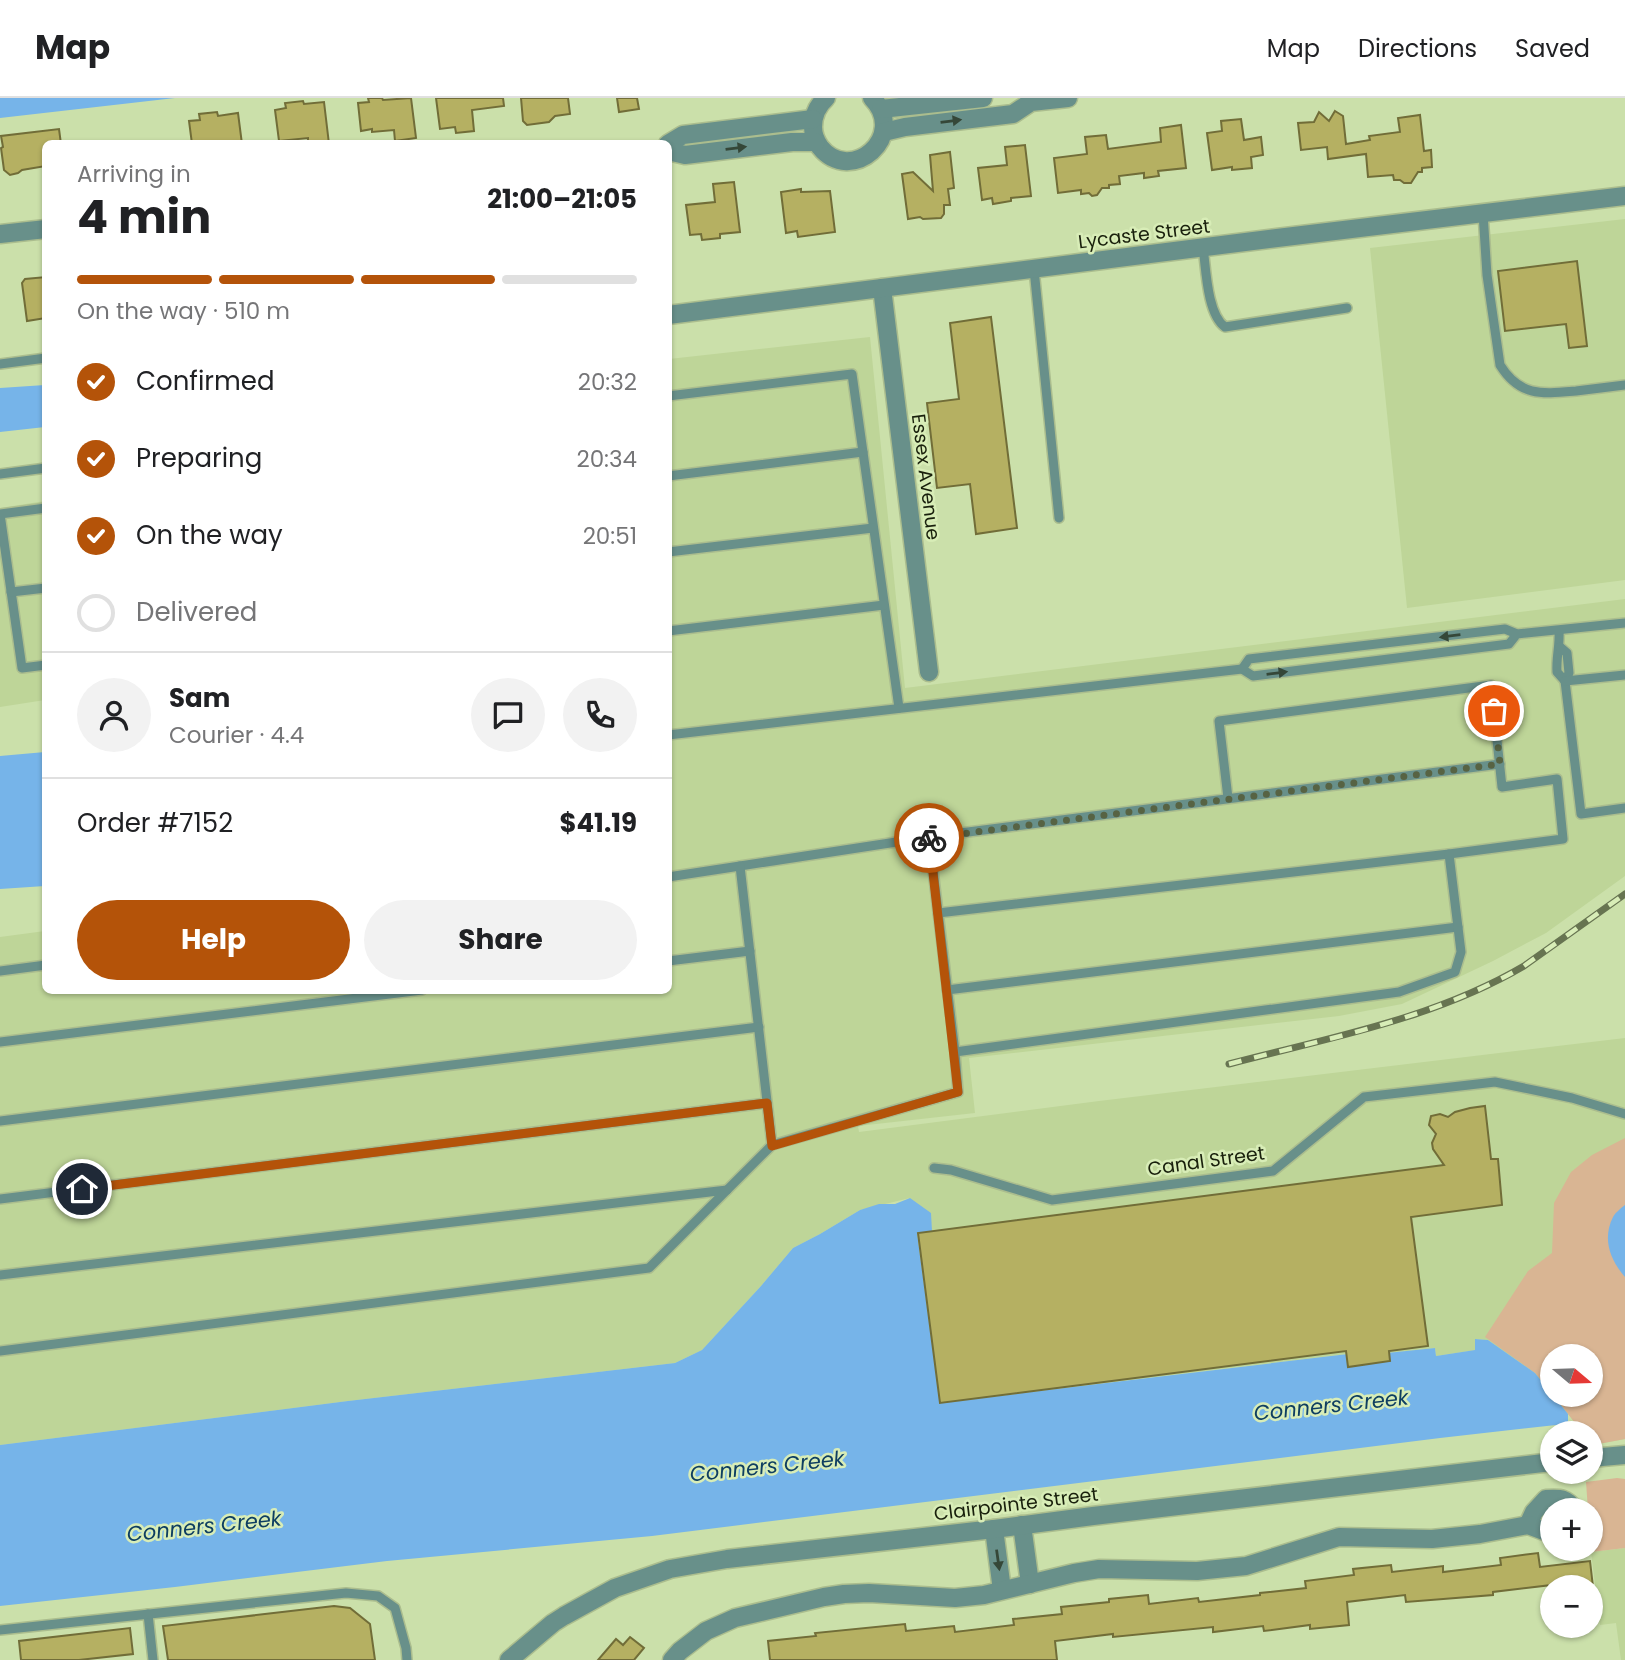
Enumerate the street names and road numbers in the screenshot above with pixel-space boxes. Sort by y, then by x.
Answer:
street label: Lycaste Street [1077,213,1212,255]
street label: Essex Avenue [905,412,947,542]
street label: Canal Street [1146,1139,1266,1183]
street label: Clairpointe Street [932,1481,1100,1527]

